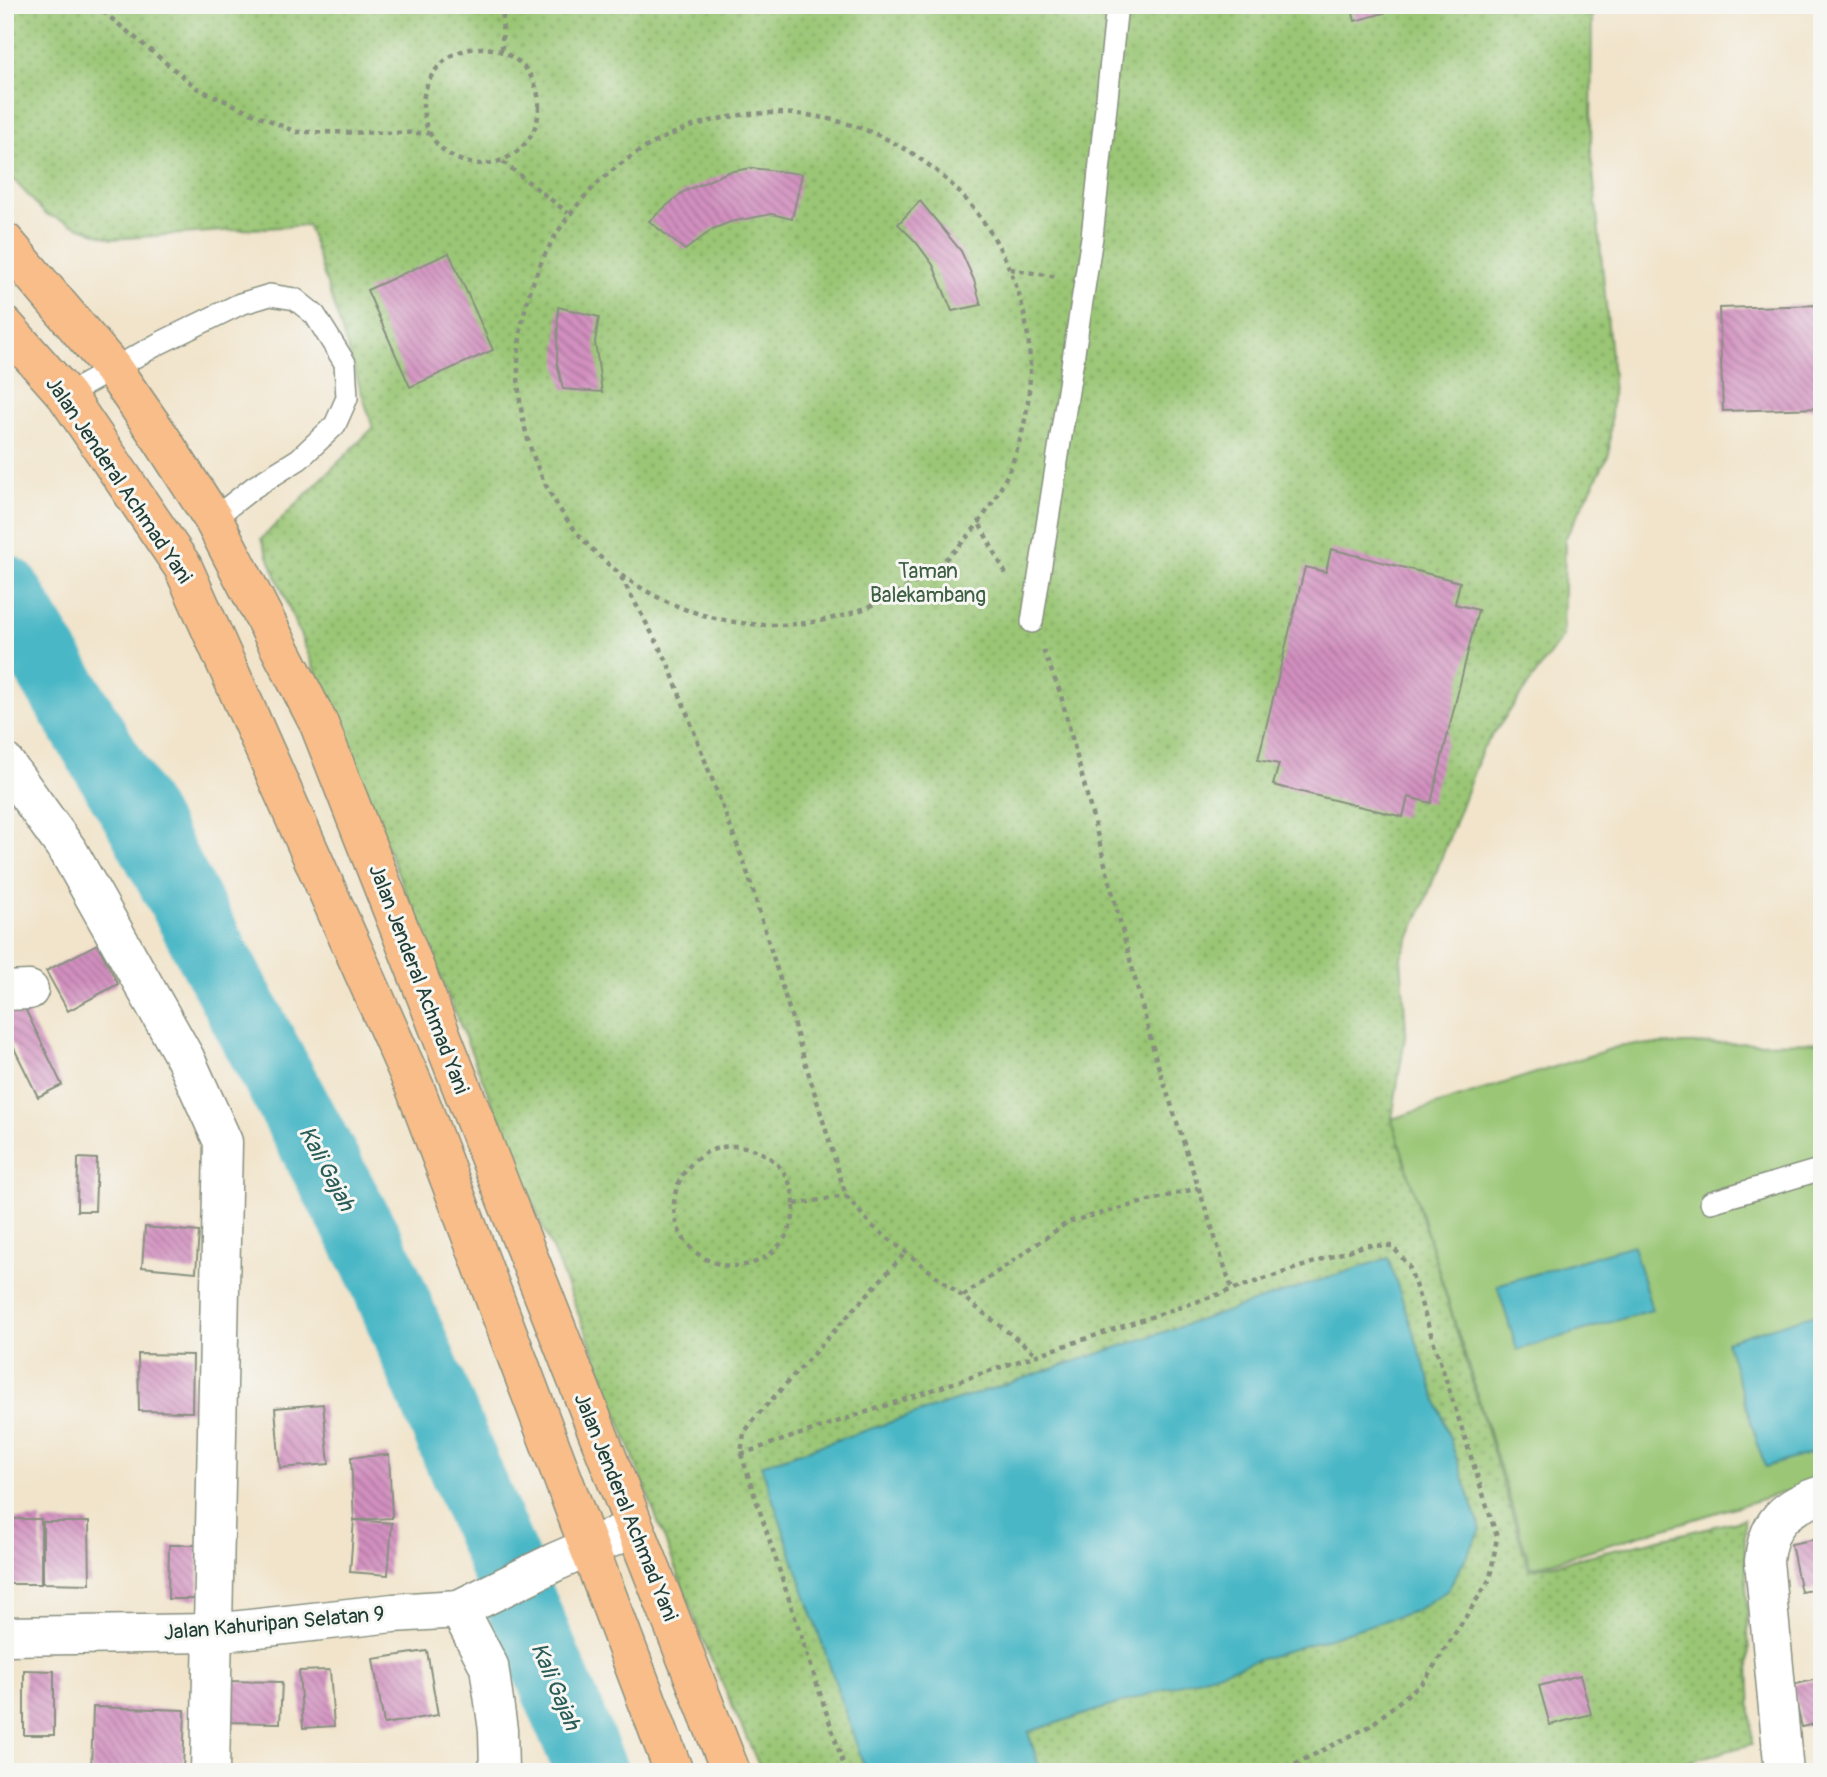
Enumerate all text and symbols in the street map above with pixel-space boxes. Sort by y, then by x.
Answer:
street label: Jalan Jenderal Achmad Yani [39,372,198,589]
park label: Taman Balekambang [870,558,986,609]
street label: Jalan Jenderal Achmad Yani [362,861,475,1098]
water label: Kali Gajah [292,1121,361,1217]
street label: Jalan Jenderal Achmad Yani [567,1389,684,1625]
street label: Jalan Kahuripan Selatan 9 [163,1600,386,1647]
water label: Kali Gajah [524,1638,587,1735]

